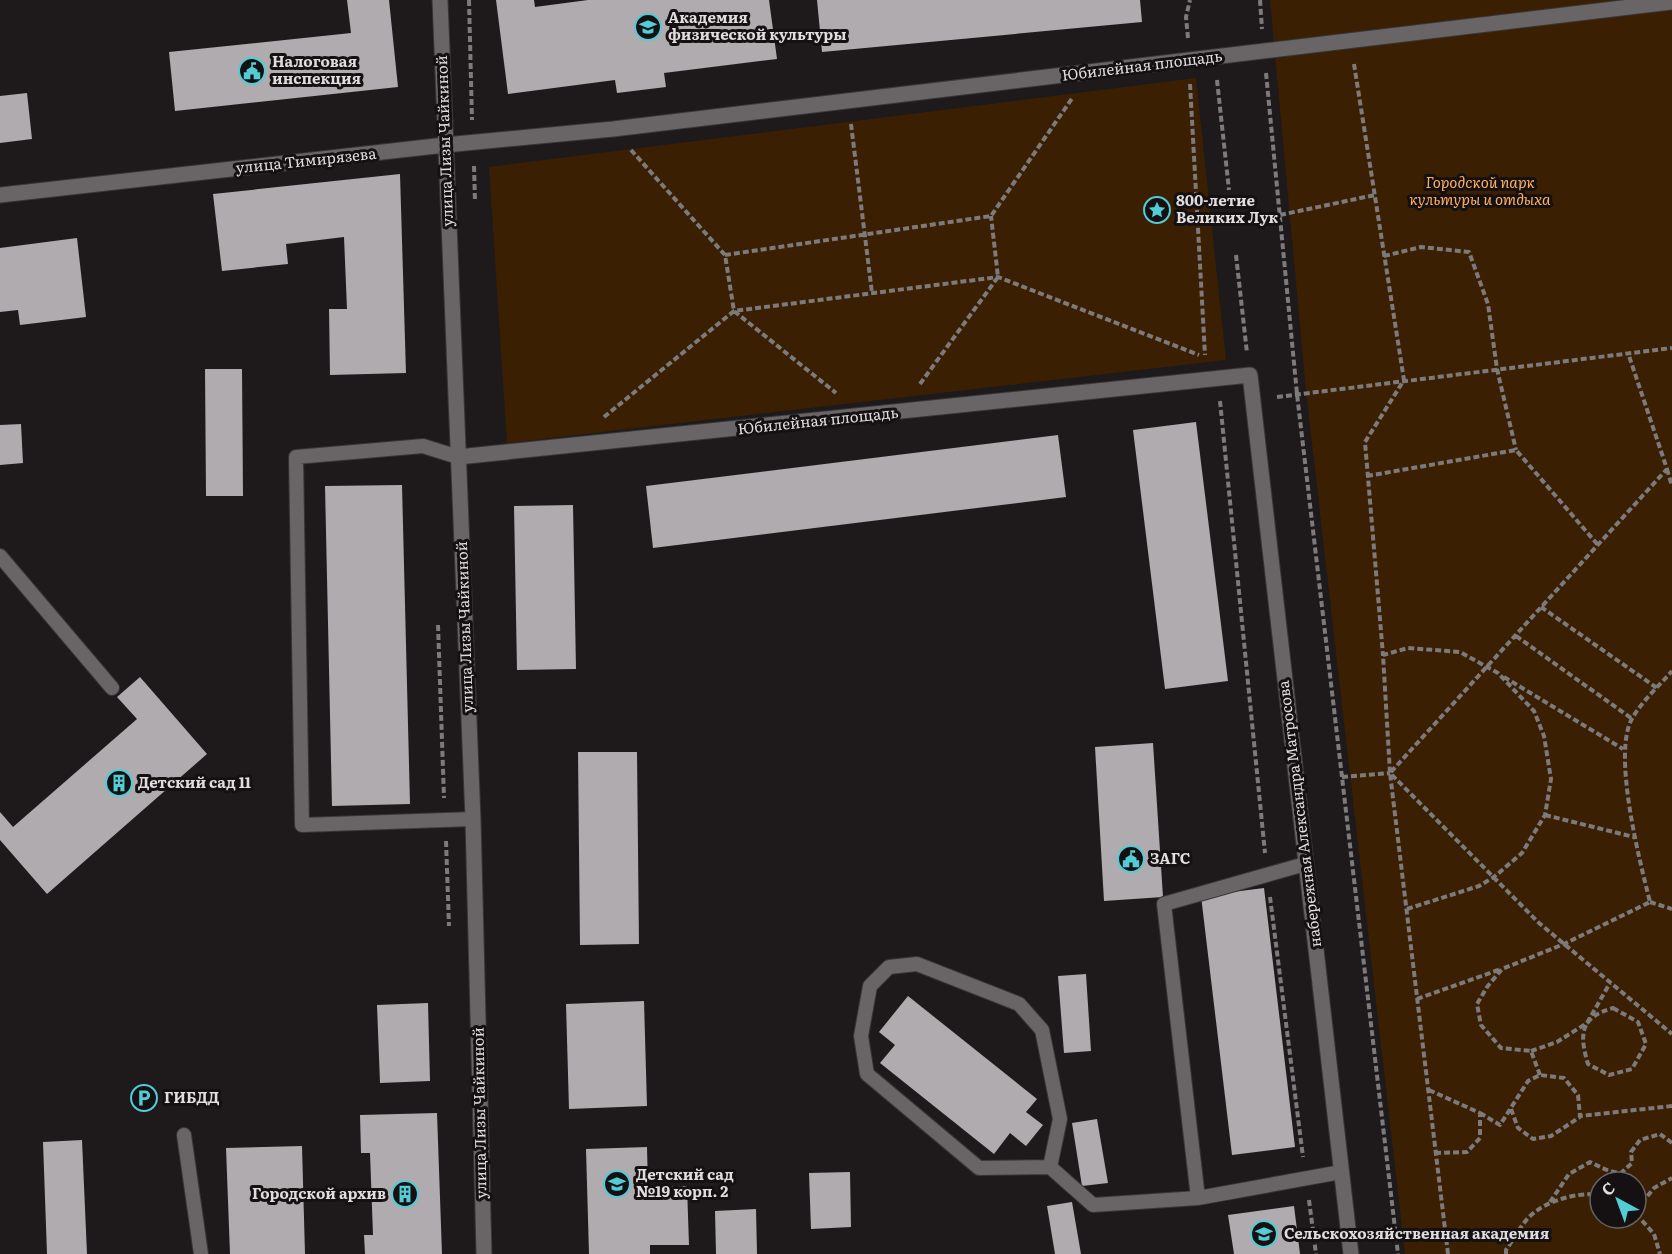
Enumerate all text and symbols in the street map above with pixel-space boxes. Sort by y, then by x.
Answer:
place label: Aкадемия физической культуры [668,5,846,45]
school or university icon: Aкадемия физической культуры [633,12,663,42]
street label: Юбилейная площадь [1060,43,1223,86]
place label: Налоговая инспекция [272,49,362,89]
street label: улица Лизы Чайкиной [429,55,458,227]
public building icon: Налоговая инспекция [237,56,267,86]
street label: улица Тимирязева [234,141,378,178]
park label: Городской парк культуры и отдыха [1409,170,1551,210]
place label: 800-летие Великих Лук [1176,188,1278,228]
place icon: 800-летие Великих Лук [1142,195,1172,225]
street label: Юбилейная площадь [736,400,899,439]
street label: улица Лизы Чайкиной [449,541,478,713]
street label: набережная Александра Матросова [1271,679,1326,949]
building icon: Детский сад 11 [104,768,134,798]
place label: Детский сад 11 [138,770,251,793]
public building icon: ЗАГС [1116,844,1146,874]
place label: ЗАГС [1150,846,1190,869]
street label: улица Лизы Чайкиной [466,1027,491,1199]
parking icon: ГИБДД [129,1083,159,1113]
place label: ГИБДД [164,1085,219,1108]
place label: Детский сад №19 корп. 2 [636,1162,734,1202]
school or university icon: Детский сад №19 корп. 2 [602,1169,632,1199]
north arrow [1588,1170,1648,1230]
text: С [1595,1175,1620,1201]
building icon: Городской архив [390,1179,420,1209]
place label: Городской архив [252,1181,386,1204]
school or university icon: Сельскохозяйственная академия [1249,1219,1279,1249]
place label: Сельскохозяйственная академия [1284,1221,1550,1244]

